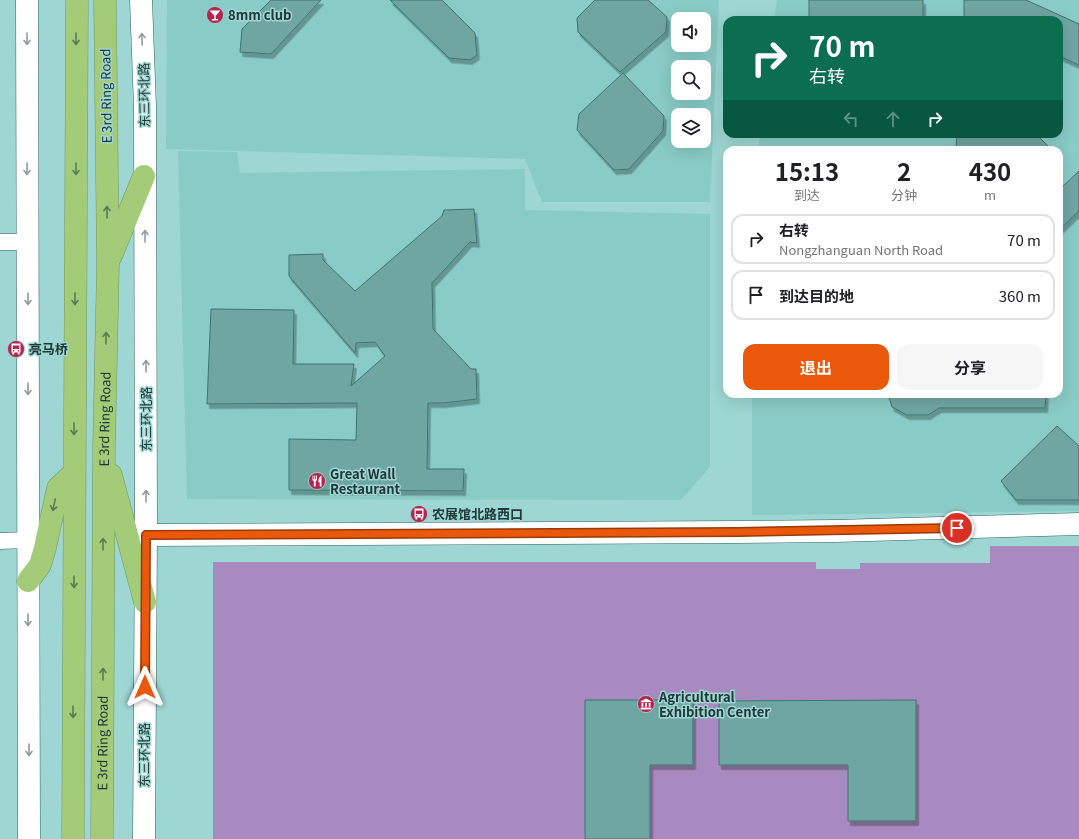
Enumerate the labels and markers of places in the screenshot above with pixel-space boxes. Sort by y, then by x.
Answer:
bar icon: 8mm club [205,5,225,25]
place label: 8mm club [228,5,291,24]
bus stop icon: 亮马桥 [6,339,26,359]
place label: 亮马桥 [29,339,68,358]
place label: Great Wall Restaurant [330,464,401,498]
restaurant icon: Great Wall Restaurant [307,471,327,491]
bus stop icon: 农展馆北路西口 [409,504,429,524]
place label: 农展馆北路西口 [432,504,523,523]
pin [940,511,974,545]
place label: Agricultural Exhibition Center [658,687,770,721]
museum icon: Agricultural Exhibition Center [636,694,656,714]

